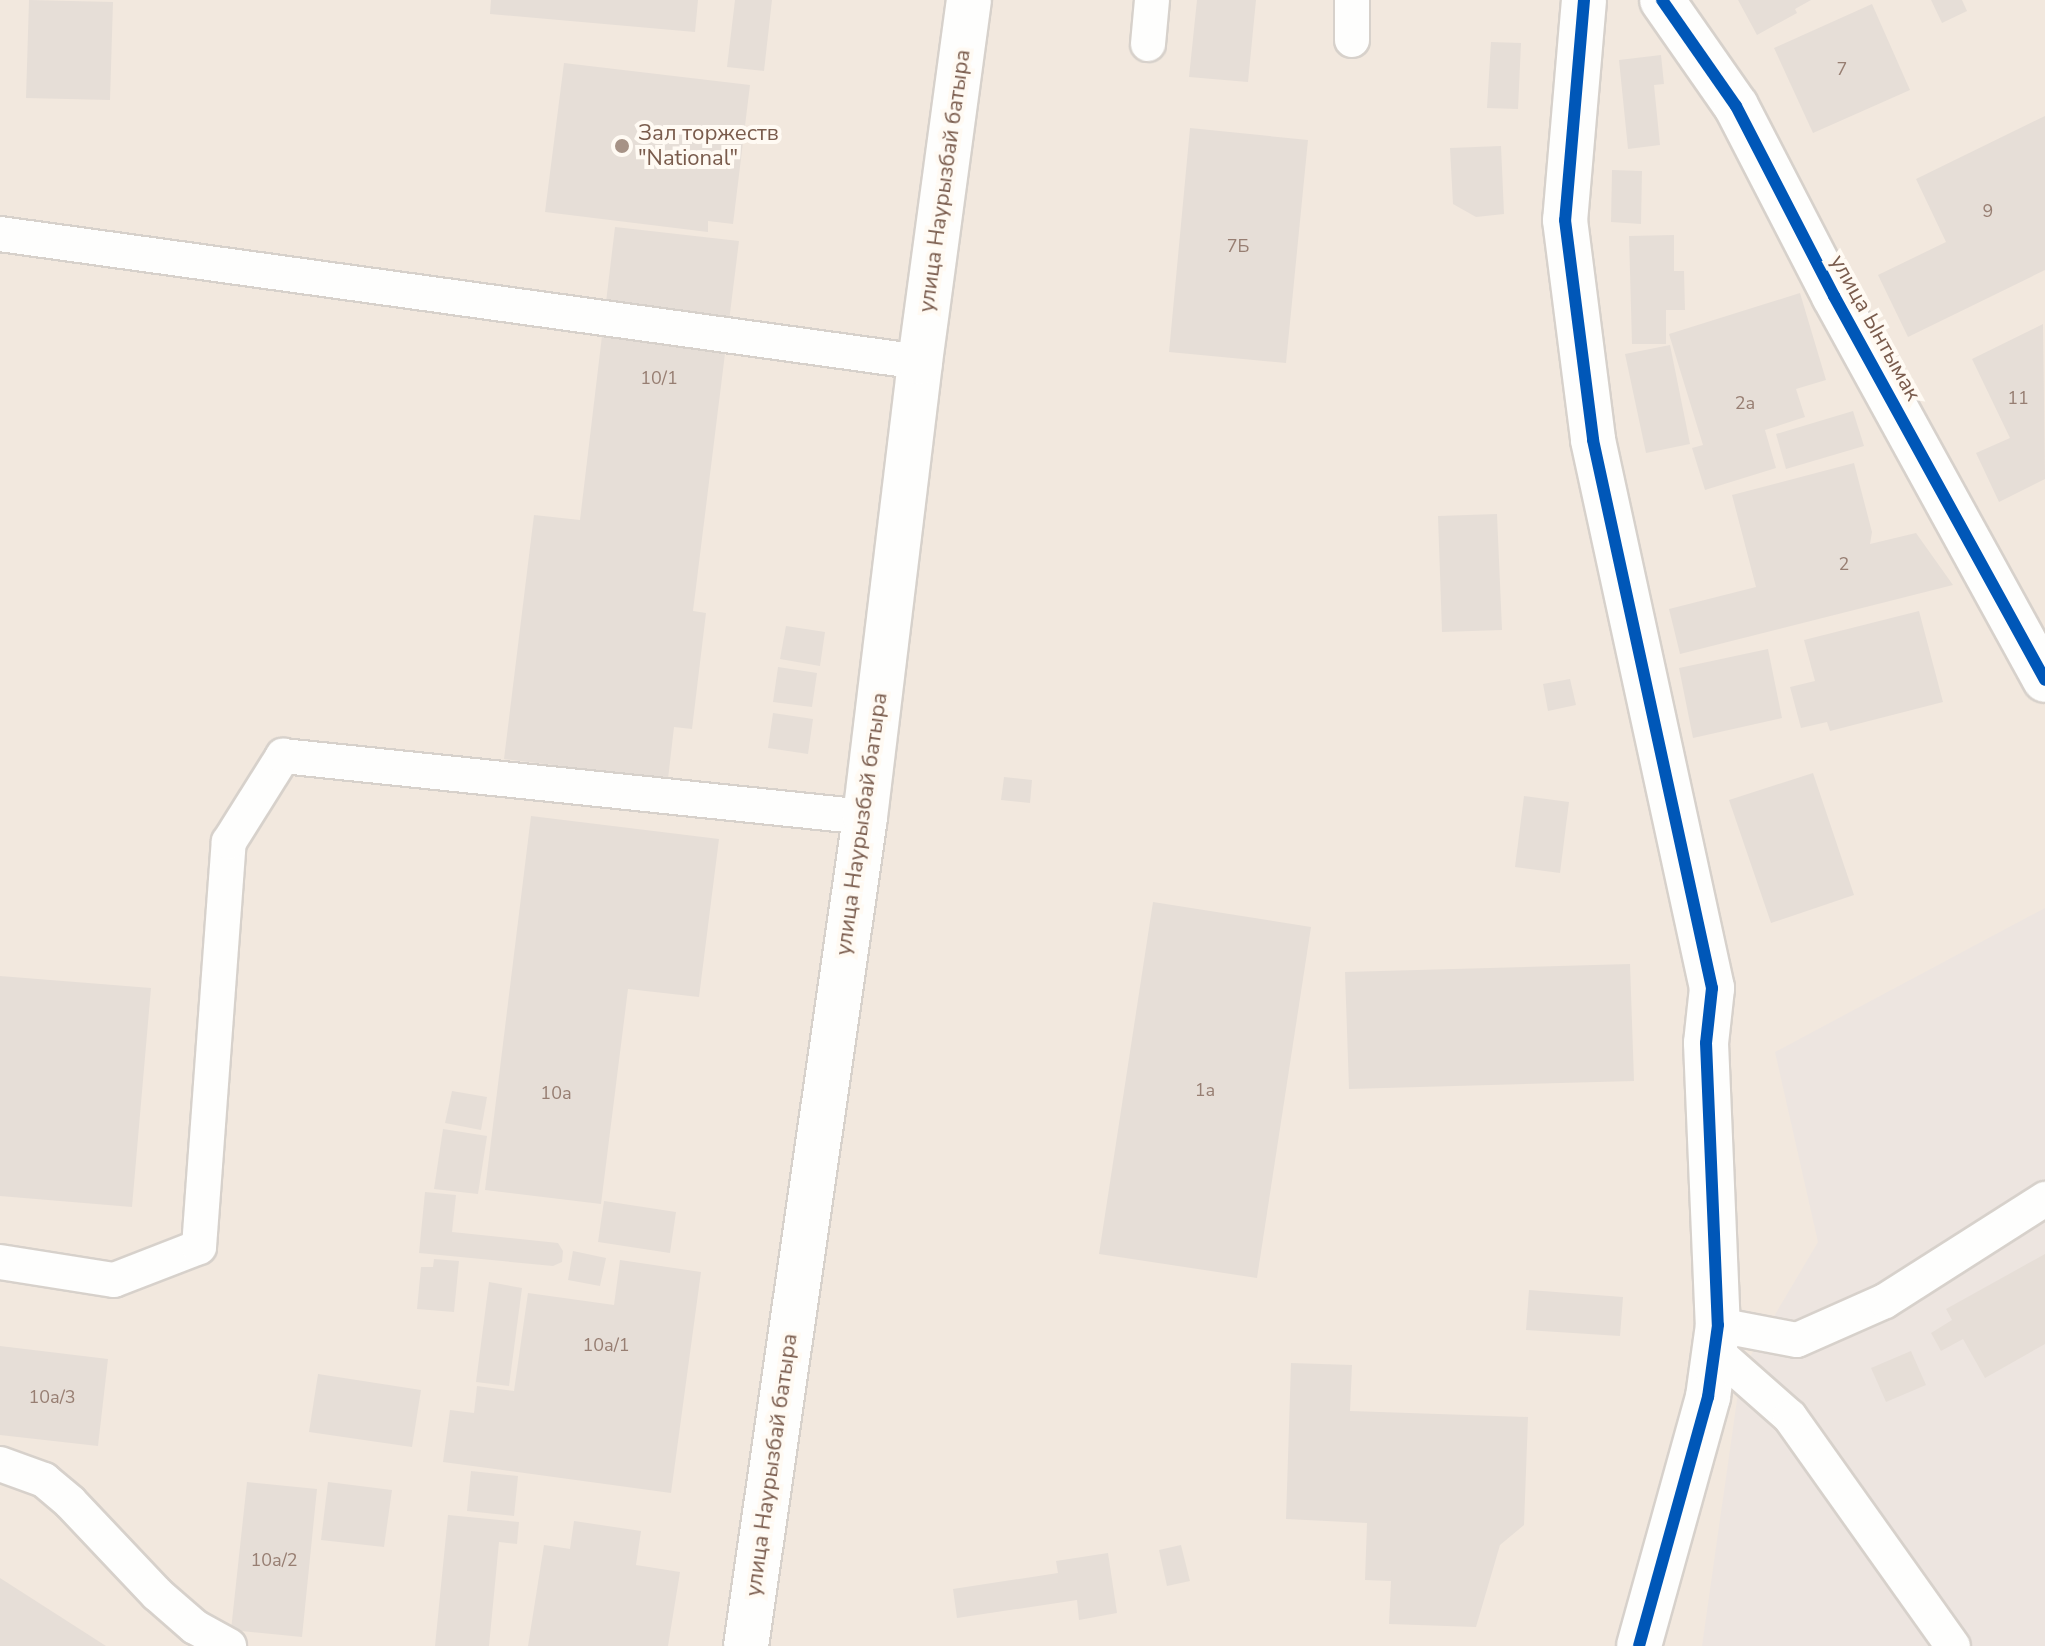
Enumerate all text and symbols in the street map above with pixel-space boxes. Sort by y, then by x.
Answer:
street label: улица Наурызбай батыра [913,48,977,314]
house number: 7 [1837,58,1847,80]
place label: Зал торжеств "National" [638,120,779,172]
marker: Зал торжеств "National" [613,137,631,155]
house number: 9 [1983,200,1993,222]
house number: 7Б [1227,235,1249,257]
street label: улица Ынтымак [1824,251,1926,405]
house number: 10/1 [640,367,678,389]
house number: 11 [2007,387,2029,409]
house number: 2а [1735,392,1755,414]
house number: 2 [1839,553,1849,575]
street label: улица Наурызбай батыра [830,691,894,957]
house number: 1а [1195,1079,1215,1101]
house number: 10а [540,1082,572,1104]
street label: улица Наурызбай батыра [740,1332,804,1598]
house number: 10а/1 [582,1334,630,1356]
house number: 10а/3 [28,1386,76,1408]
house number: 10а/2 [250,1549,298,1571]

